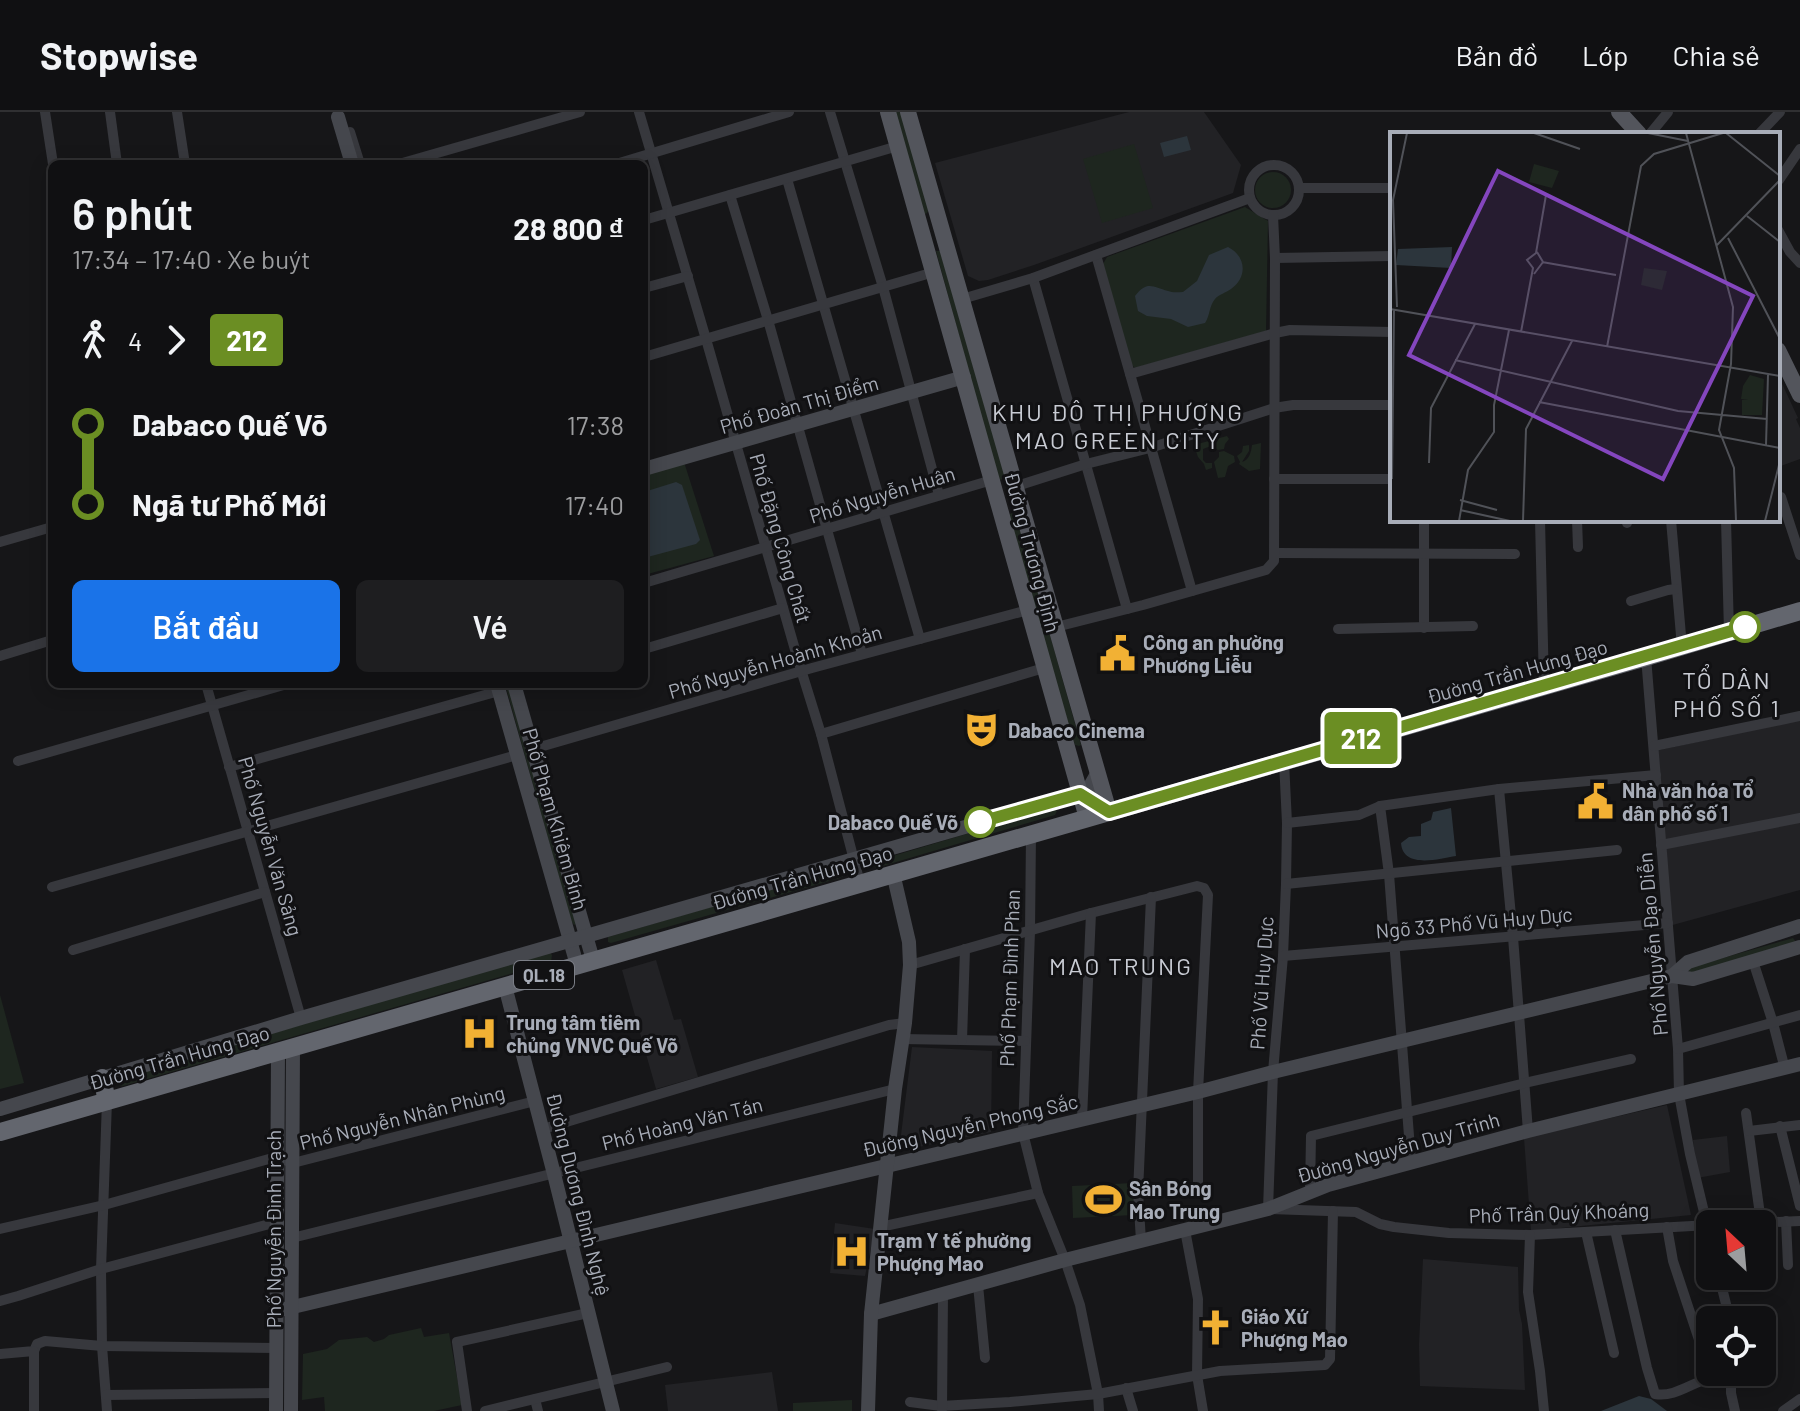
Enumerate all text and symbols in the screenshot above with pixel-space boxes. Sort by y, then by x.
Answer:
text: Stopwise [40,32,198,78]
text: Bản đồ [1455,38,1538,72]
text: Lớp [1582,38,1628,72]
text: Chia sẻ [1672,38,1760,72]
inset map [1390,132,1780,522]
text: 6 phút [72,186,193,239]
text: 28 800 ₫ [513,210,624,246]
text: 17:34 – 17:40 · Xe buýt [72,243,311,274]
icon: walk [72,318,116,362]
icon: forward [154,318,198,362]
text: 212 [226,323,267,357]
text: 4 [128,325,142,356]
street label: Phố Đoàn Thị Điểm [717,370,881,438]
district label: KHU ĐÔ THỊ PHƯỢNG MAO GREEN CITY [992,397,1244,454]
text: Dabaco Quế Võ [132,406,327,442]
text: 17:38 [567,409,624,440]
street label: Phố Đặng Công Chất [745,451,817,625]
street label: Phố Nguyễn Huân [806,460,958,528]
street label: Đường Trương Định [1000,469,1066,635]
text: Ngã tư Phố Mới [132,486,327,522]
text: 17:40 [565,489,624,520]
button: Bắt đầu [72,580,340,672]
button: Vé [356,580,624,672]
unlabelled marker [1730,612,1760,642]
street label: Phố Nguyễn Hoành Khoản [666,619,884,703]
place label: Công an phường Phương Liễu [1143,630,1284,677]
public building icon: Công an phường Phương Liễu [1098,634,1136,672]
street label: Đường Trần Hưng Đạo [1424,634,1610,708]
district label: TỔ DÂN PHỐ SỐ 1 [1673,664,1781,722]
theatre icon: Dabaco Cinema [963,711,1001,749]
line badge: 212 [1315,712,1407,764]
place label: Dabaco Cinema [1008,718,1145,742]
text: 212 [1340,721,1382,755]
street label: Phố Phạm Khiêm Bính [519,725,593,913]
street label: Phố Nguyễn Văn Sảng [234,753,308,939]
place label: Nhà văn hóa Tổ dân phố số 1 [1622,778,1754,825]
public building icon: Nhà văn hóa Tổ dân phố số 1 [1577,782,1615,820]
marker: Dabaco Quế Võ [965,807,995,837]
place label: Dabaco Quế Võ [828,810,958,834]
street label: Đường Trần Hưng Đạo [709,840,895,914]
street label: Phố Nguyễn Đạo Diễn [1632,851,1672,1037]
street label: Phố Phạm Đình Phan [994,889,1024,1067]
street label: Ngõ 33 Phố Vũ Huy Dực [1375,901,1573,943]
street label: Phố Vũ Huy Dực [1244,915,1278,1051]
district label: MAO TRUNG [1049,951,1193,980]
road number: QL.18 [514,961,574,989]
place label: Trung tâm tiêm chủng VNVC Quế Võ [506,1010,678,1057]
hospital icon: Trung tâm tiêm chủng VNVC Quế Võ [461,1014,499,1052]
street label: Đường Trần Hưng Đạo [86,1020,272,1094]
street label: Phố Nguyễn Nhân Phùng [297,1080,507,1154]
street label: Đường Nguyễn Phong Sắc [860,1088,1080,1162]
street label: Đường Dương Đình Nghệ [542,1090,616,1298]
street label: Phố Hoàng Văn Tán [599,1091,765,1155]
street label: Đường Nguyễn Duy Trinh [1294,1107,1502,1187]
street label: Phố Nguyễn Đình Trạch [261,1130,285,1328]
place label: Sân Bóng Mao Trung [1129,1176,1220,1223]
sports icon: Sân Bóng Mao Trung [1084,1181,1122,1219]
street label: Phố Trần Quý Khoáng [1468,1197,1650,1227]
north arrow [1696,1210,1776,1290]
map controls [1696,1210,1776,1386]
place label: Trạm Y tế phường Phượng Mao [877,1228,1031,1275]
hospital icon: Trạm Y tế phường Phượng Mao [832,1232,870,1270]
place label: Giáo Xứ Phượng Mao [1241,1304,1348,1351]
button: locate [1696,1306,1776,1386]
church icon: Giáo Xứ Phượng Mao [1196,1309,1234,1347]

